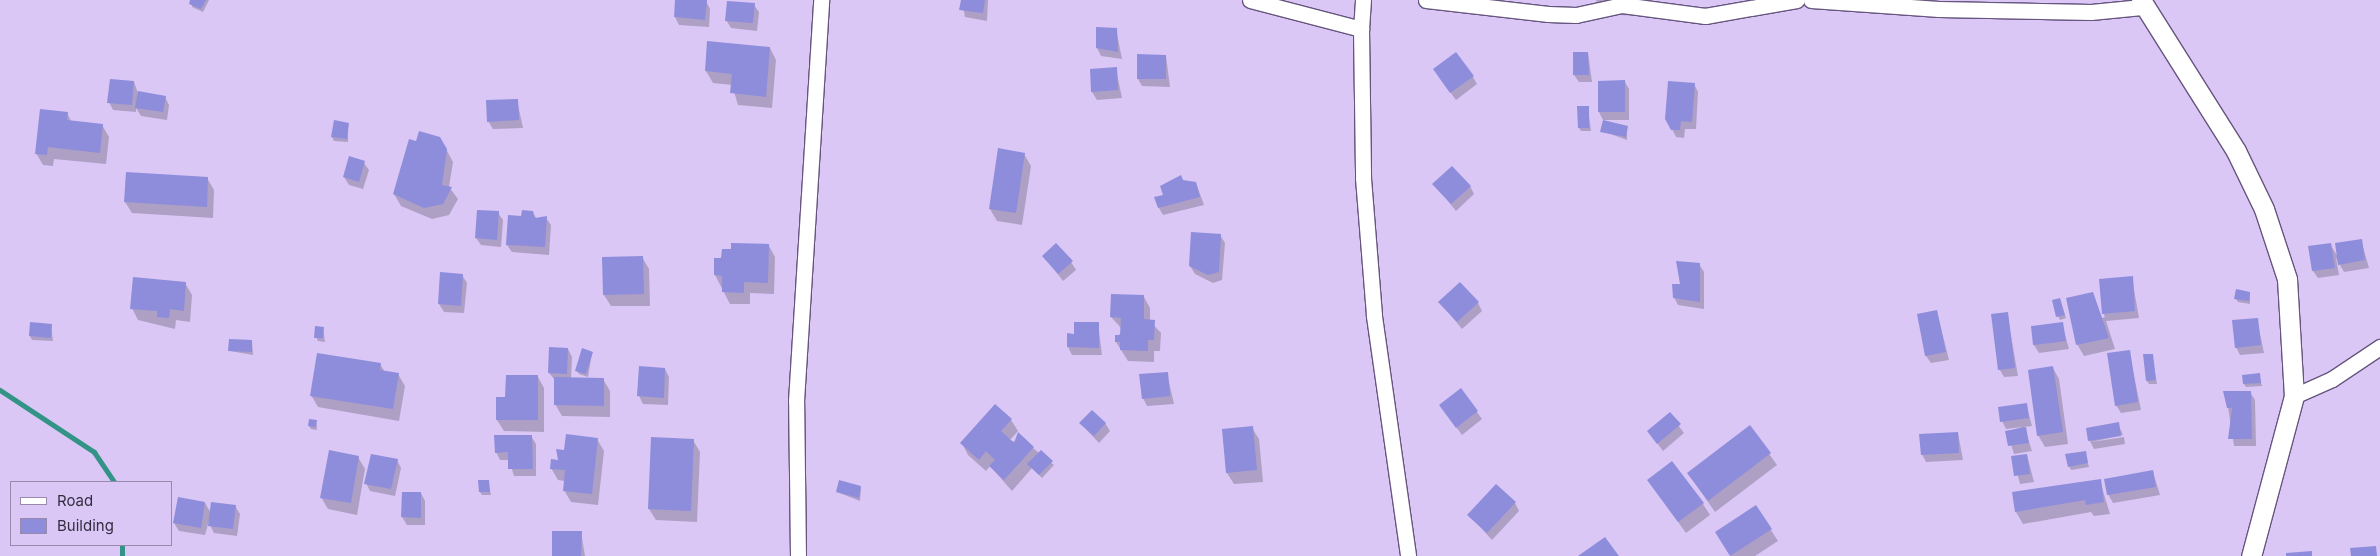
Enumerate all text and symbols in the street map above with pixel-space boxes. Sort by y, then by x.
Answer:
legend [10,481,172,546]
text: Road [57,491,93,510]
text: Building [57,516,114,535]

